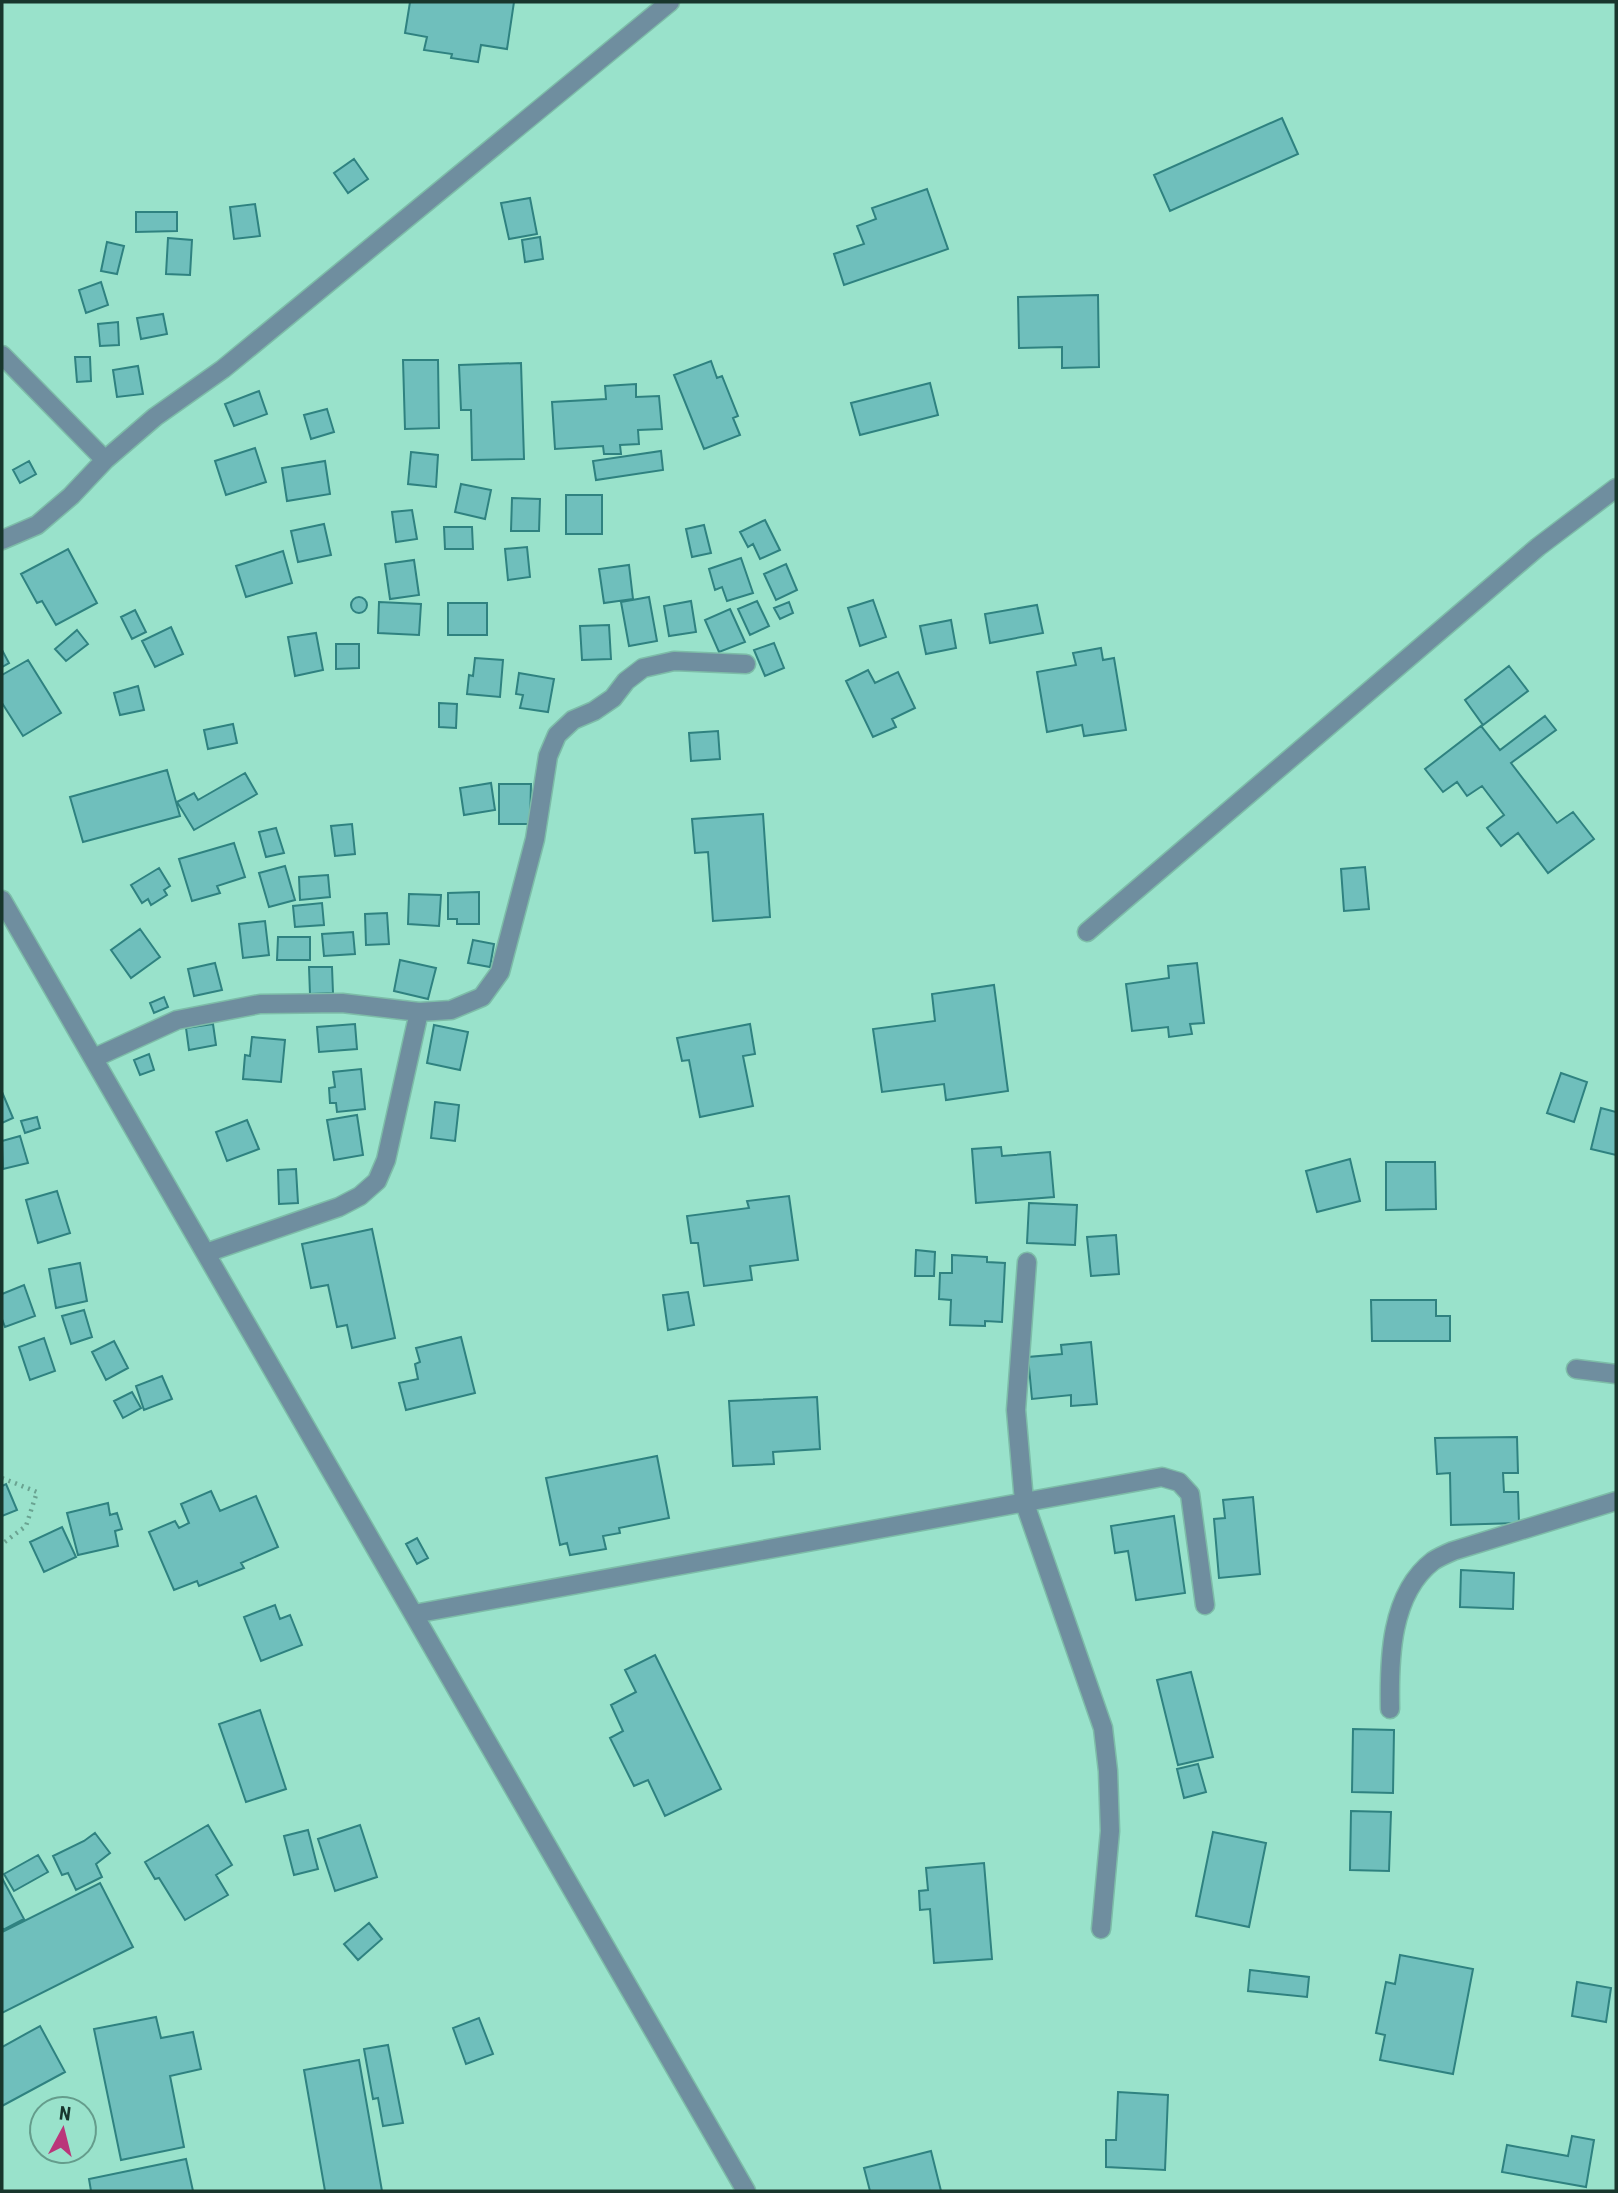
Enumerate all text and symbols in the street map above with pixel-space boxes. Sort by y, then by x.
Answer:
north arrow [28,2095,98,2165]
text: N [58,2101,72,2126]

